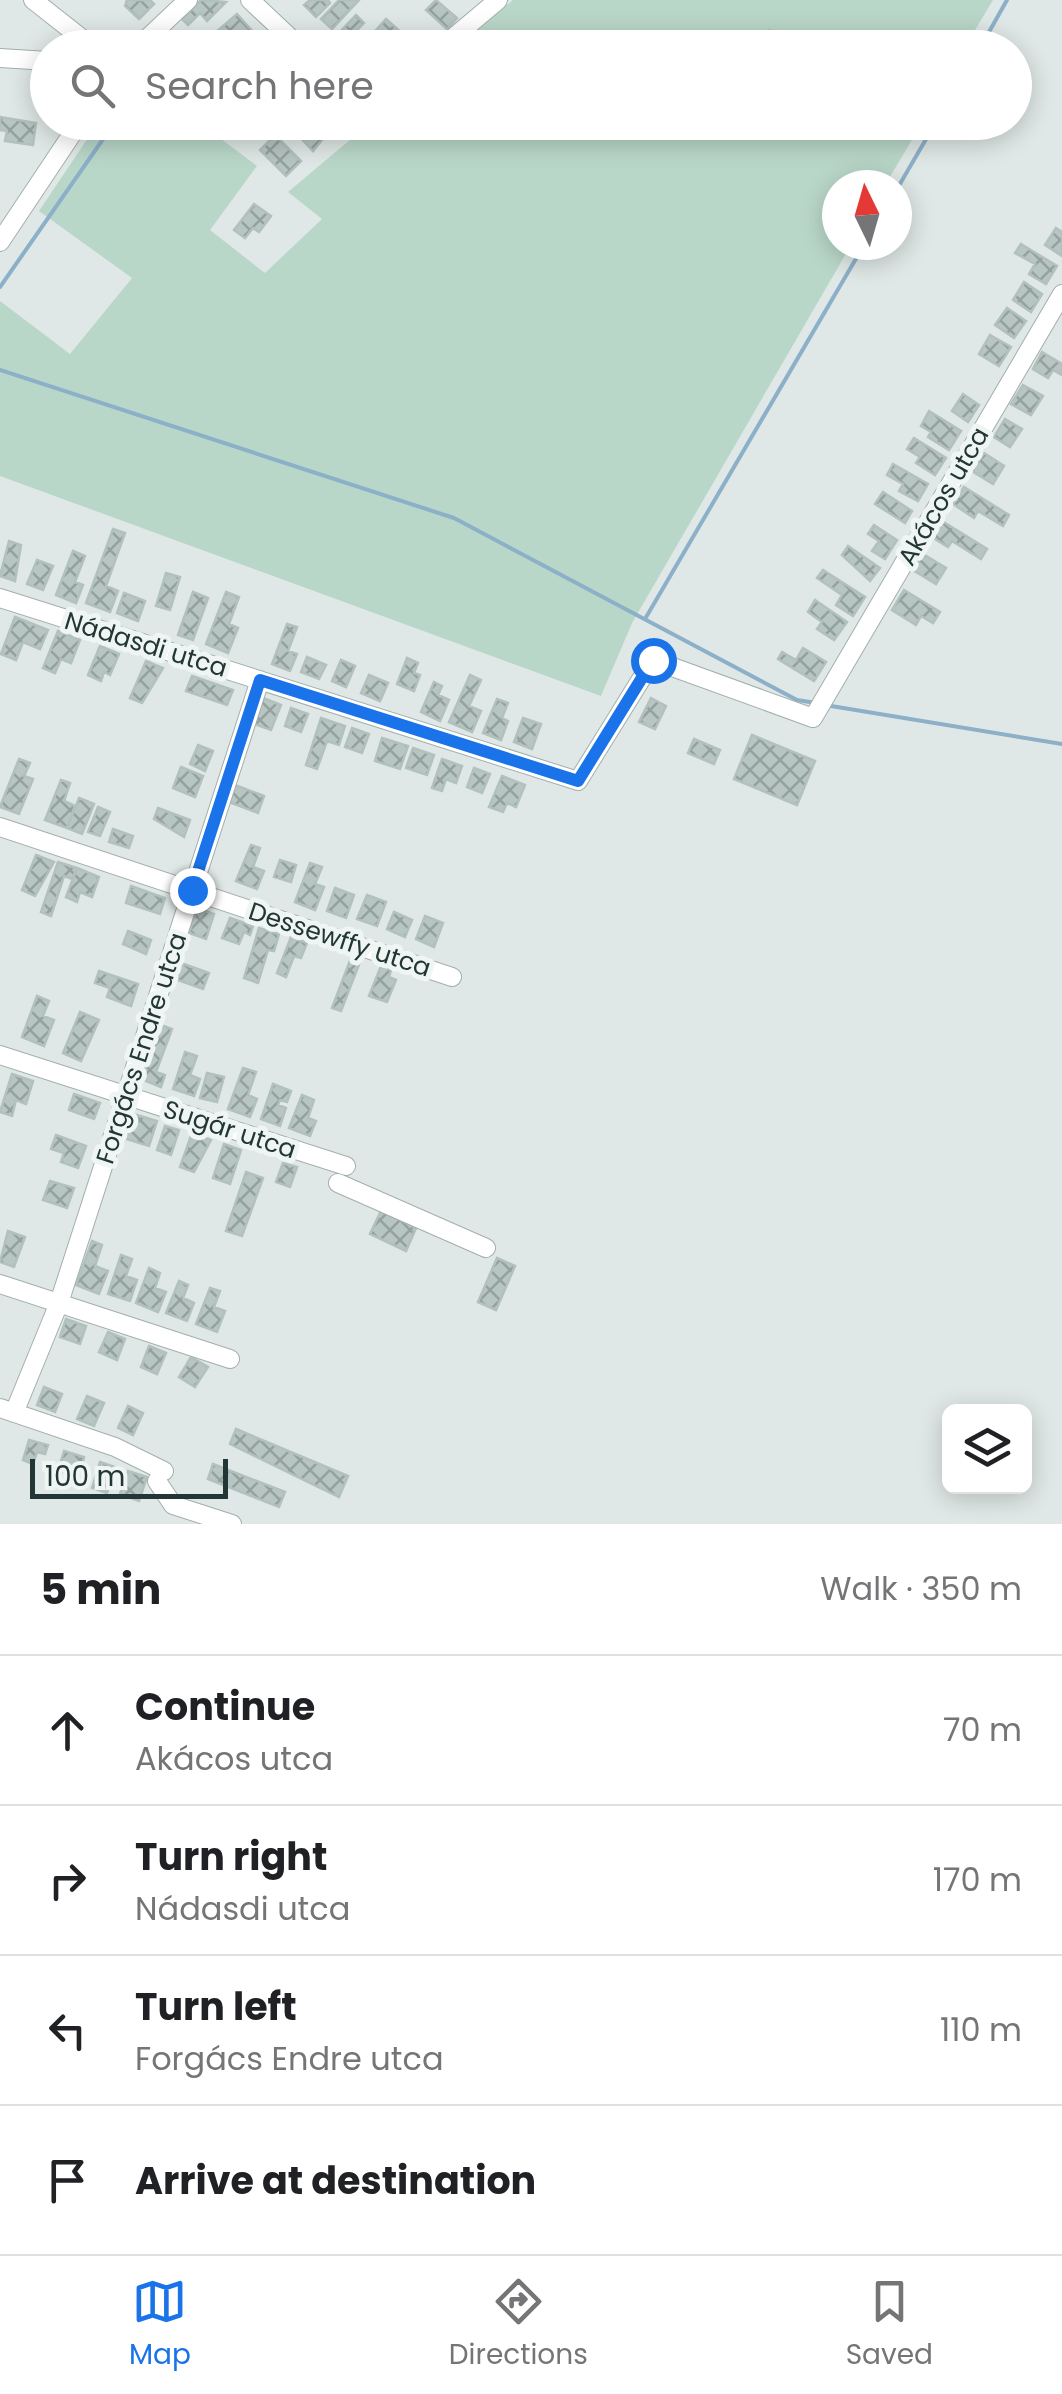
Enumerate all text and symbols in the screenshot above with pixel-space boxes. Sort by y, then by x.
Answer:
search box [30,30,1032,140]
icon: search [65,58,120,113]
text: Search here [145,59,374,112]
north arrow [822,170,912,260]
street label: Akácos utca [890,421,997,572]
street label: Nádasdi utca [60,603,231,686]
route start [631,638,677,684]
route end [170,868,216,914]
street label: Dessewffy utca [244,894,435,985]
street label: Forgács Endre utca [88,928,195,1168]
street label: Sugár utca [159,1092,301,1167]
map controls [942,1404,1032,1494]
button: layers [942,1404,1032,1494]
scale bar [30,1454,228,1498]
text: 100 m [45,1457,125,1496]
text: 5 min [40,1560,161,1619]
text: Walk · 350 m [820,1566,1022,1611]
text: Continue [135,1680,315,1733]
icon: ahead [40,1703,95,1758]
text: 70 m [943,1707,1022,1752]
text: Akácos utca [135,1736,333,1781]
text: Turn right [135,1830,327,1883]
icon: right [40,1853,95,1908]
text: 170 m [933,1857,1022,1902]
text: Nádasdi utca [135,1886,350,1931]
text: Turn left [135,1980,297,2033]
icon: left [40,2003,95,2058]
text: 110 m [940,2007,1022,2052]
text: Forgács Endre utca [135,2036,444,2081]
icon: arrive [40,2153,95,2208]
text: Arrive at destination [135,2154,536,2207]
tab: Map [129,2274,191,2376]
tab: Directions [449,2274,588,2376]
tab: Saved [846,2274,933,2376]

